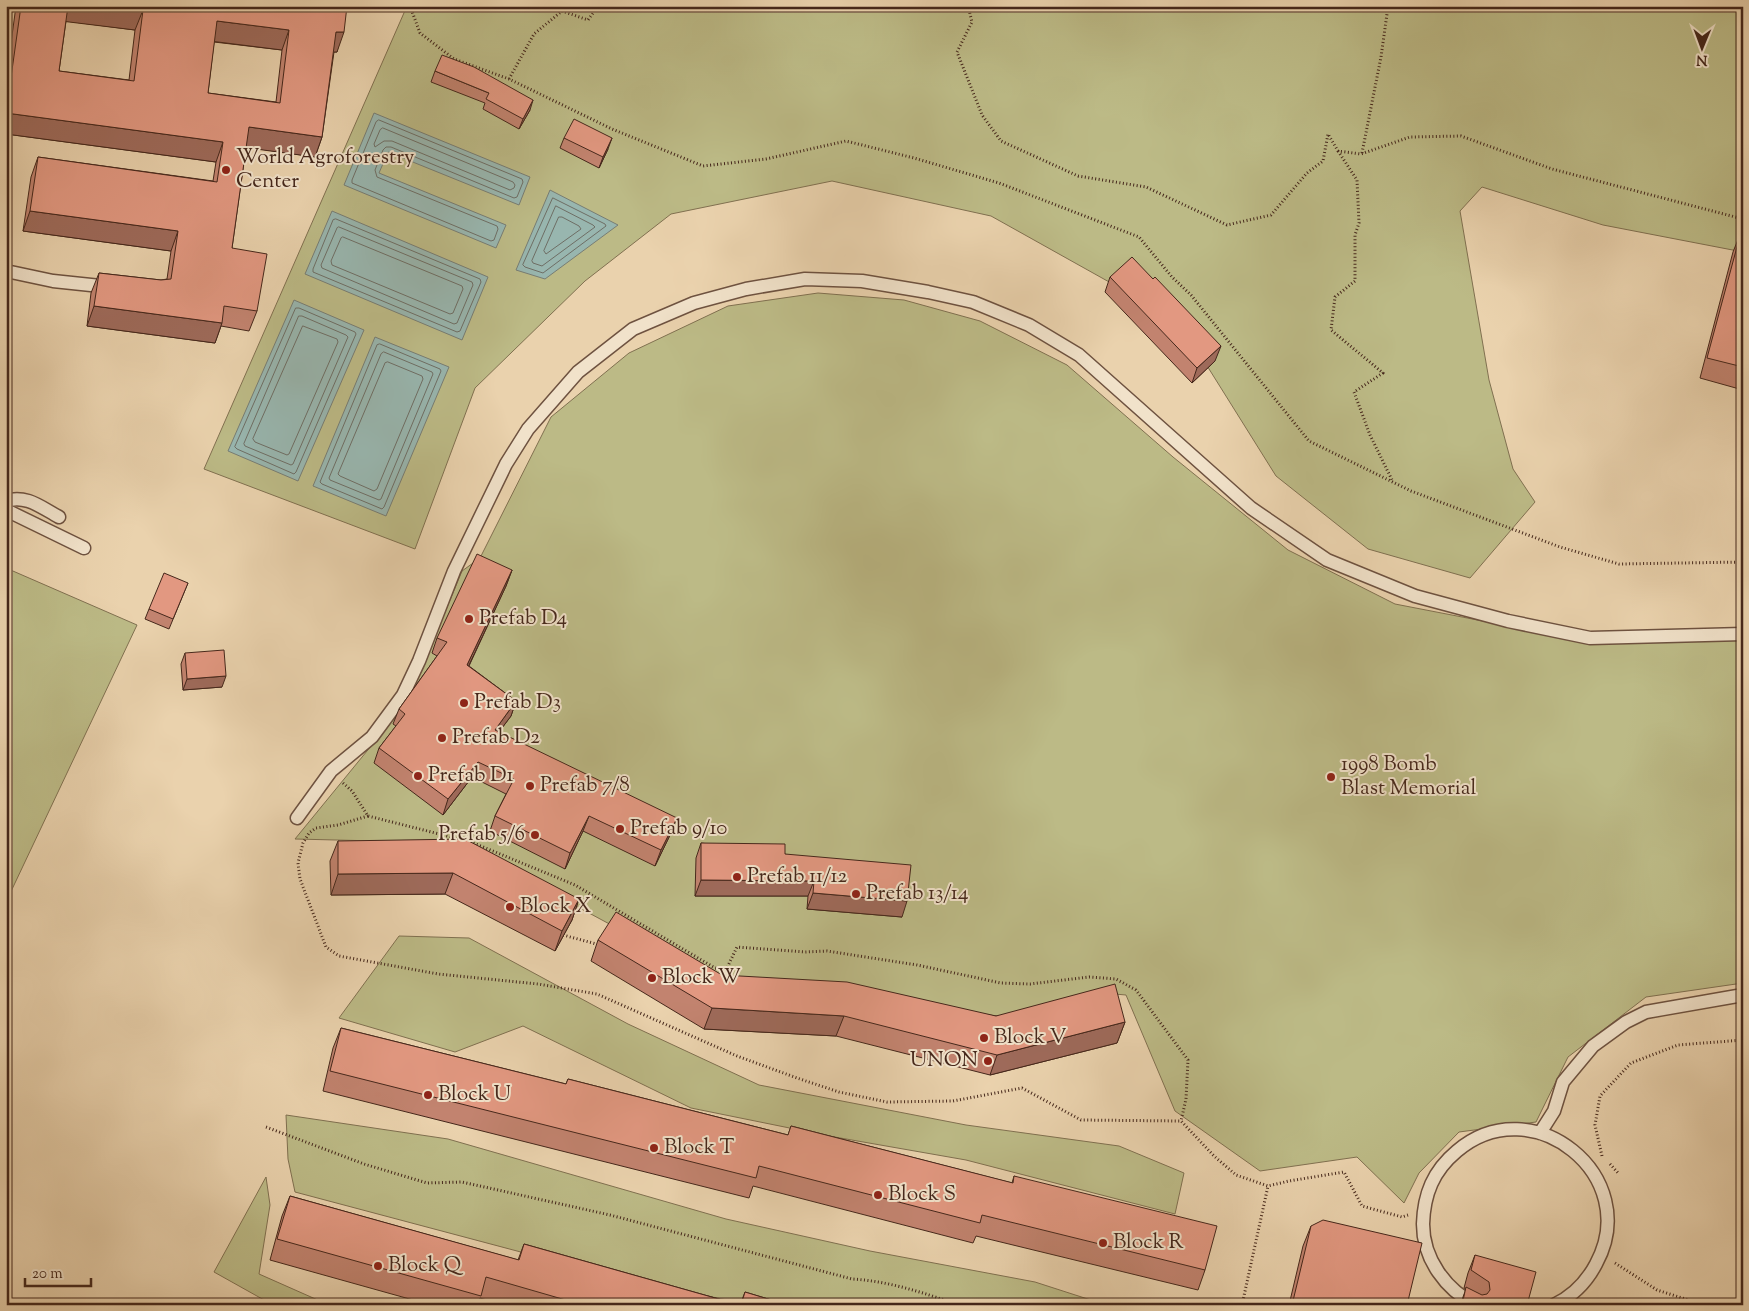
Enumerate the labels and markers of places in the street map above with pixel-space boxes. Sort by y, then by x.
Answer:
place label: World Agroforestry Center [236,143,415,197]
marker: World Agroforestry Center [220,164,232,176]
place label: Prefab D4 [479,604,567,634]
marker: Prefab D4 [463,613,475,625]
place label: Prefab D3 [474,688,561,718]
marker: Prefab D3 [458,697,470,709]
place label: Prefab D2 [452,723,540,753]
marker: Prefab D2 [436,732,448,744]
place label: 1998 Bomb Blast Memorial [1341,750,1477,804]
place label: Prefab D1 [428,761,514,791]
marker: Prefab D1 [412,770,424,782]
place label: Prefab 7/8 [540,771,630,801]
marker: 1998 Bomb Blast Memorial [1325,771,1337,783]
marker: Prefab 7/8 [524,780,536,792]
place label: Prefab 9/10 [630,814,727,844]
place label: Prefab 5/6 [438,820,525,850]
marker: Prefab 9/10 [614,823,626,835]
marker: Prefab 5/6 [529,829,541,841]
place label: Prefab 11/12 [747,862,848,892]
marker: Prefab 11/12 [731,871,743,883]
place label: Prefab 13/14 [866,879,969,909]
marker: Prefab 13/14 [850,888,862,900]
place label: Block X [520,892,592,922]
marker: Block X [504,901,516,913]
place label: Block W [662,963,741,993]
marker: Block W [646,972,658,984]
place label: Block V [994,1023,1067,1053]
marker: Block V [978,1032,990,1044]
place label: UNON [910,1046,978,1076]
marker: UNON [982,1055,994,1067]
place label: Block U [438,1080,511,1110]
marker: Block U [422,1089,434,1101]
place label: Block T [664,1133,735,1163]
marker: Block T [648,1142,660,1154]
place label: Block S [888,1180,956,1210]
marker: Block S [872,1189,884,1201]
place label: Block R [1113,1228,1184,1258]
marker: Block R [1097,1237,1109,1249]
place label: Block Q [388,1251,464,1281]
marker: Block Q [372,1260,384,1272]

